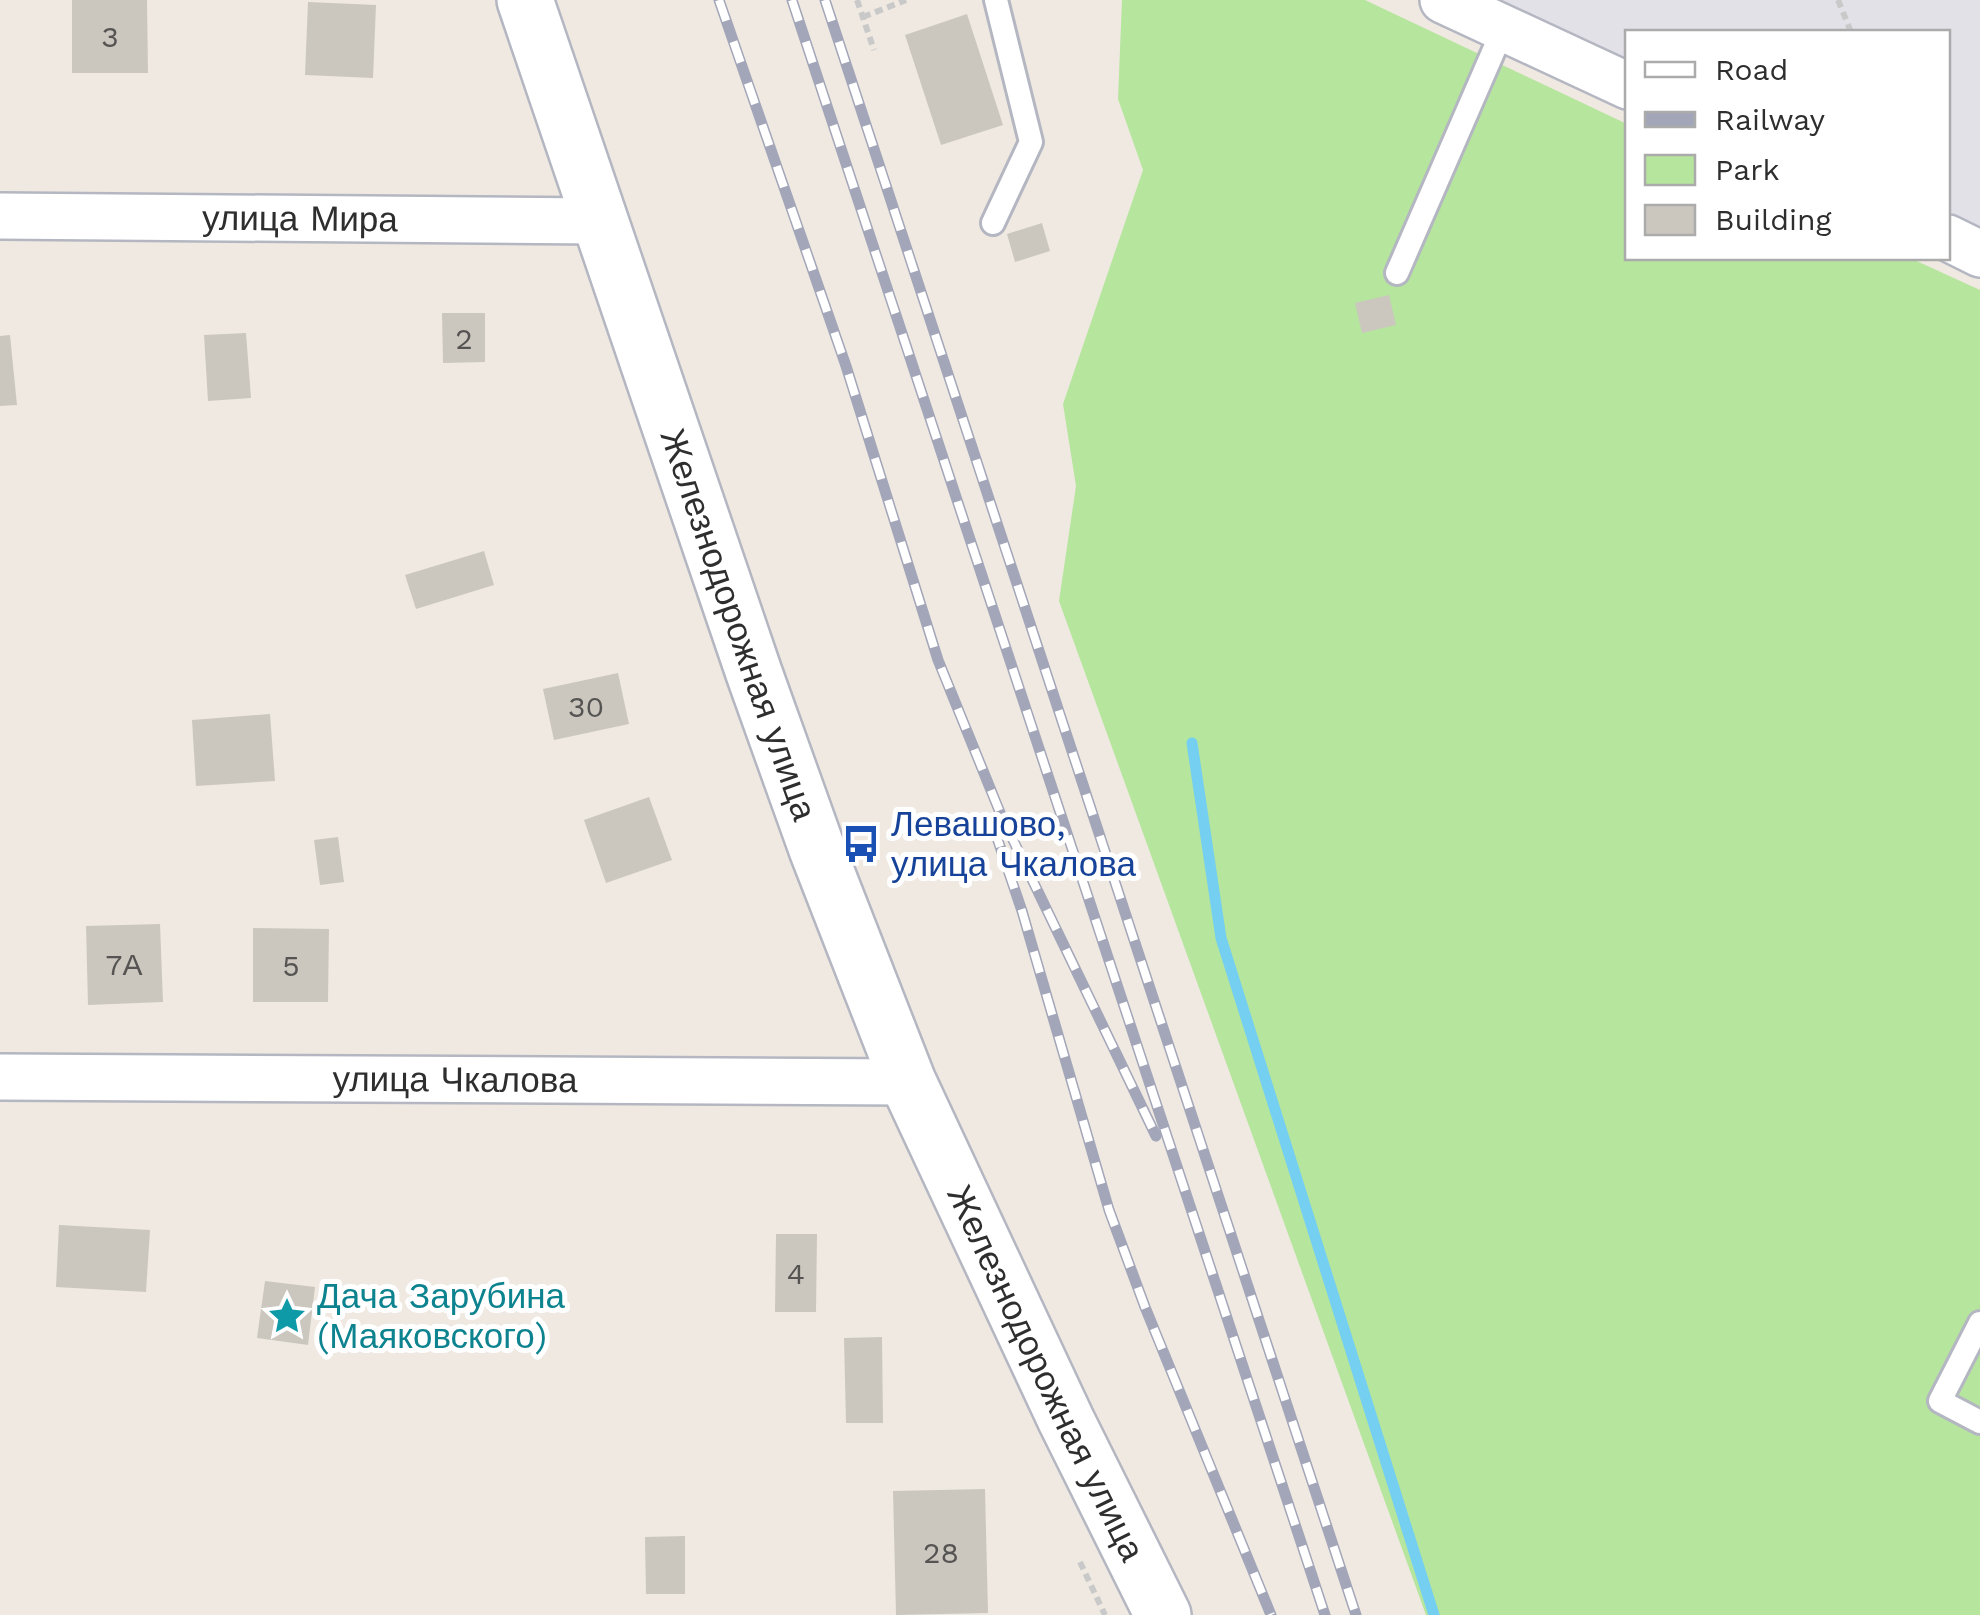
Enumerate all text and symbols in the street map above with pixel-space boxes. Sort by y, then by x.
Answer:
house number: 3 [101,19,119,54]
legend [1625,30,1950,260]
text: Road [1715,52,1788,87]
text: Railway [1715,102,1825,137]
text: Park [1715,152,1780,187]
street label: улица Мира [202,197,399,240]
text: Building [1715,202,1832,237]
house number: 2 [455,321,473,356]
street label: Железнодорожная улица [651,423,826,826]
house number: 30 [568,689,604,724]
place label: Левашово, улица Чкалова [891,803,1137,885]
bus stop icon: Левашово, улица Чкалова [840,823,882,865]
house number: 7А [106,947,142,982]
house number: 5 [282,948,300,983]
street label: улица Чкалова [332,1058,578,1101]
street label: Железнодорожная улица [938,1179,1154,1568]
house number: 4 [787,1256,805,1291]
place label: Дача Зарубина (Маяковского) [317,1275,566,1357]
place icon: Дача Зарубина (Маяковского) [266,1295,308,1337]
house number: 28 [923,1535,959,1570]

